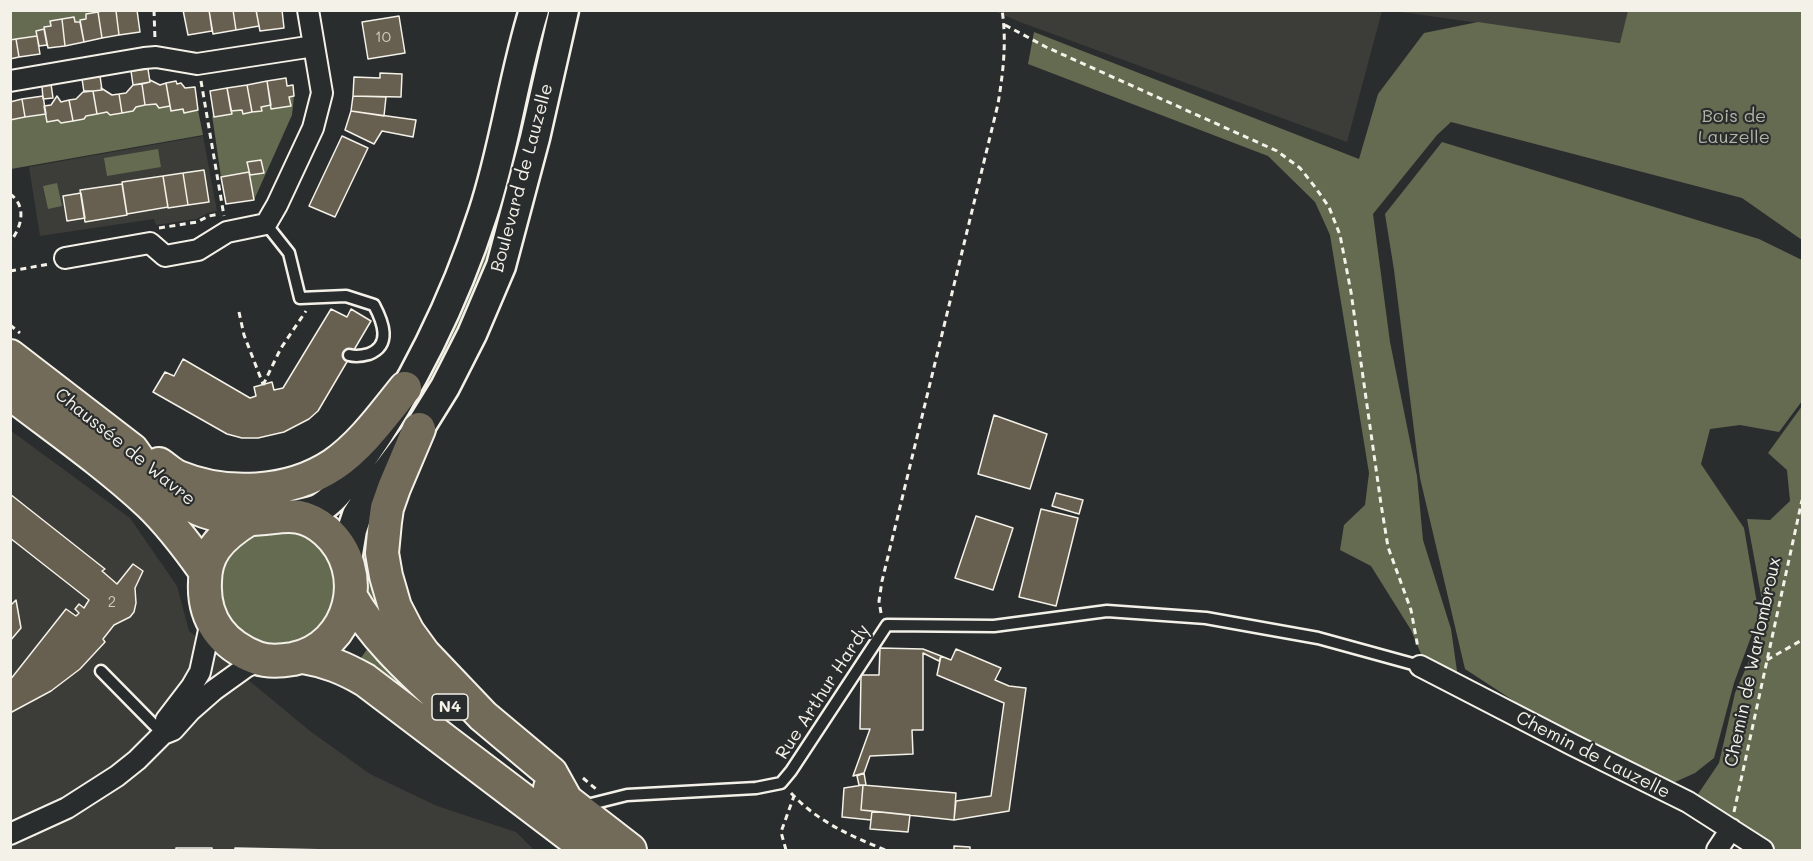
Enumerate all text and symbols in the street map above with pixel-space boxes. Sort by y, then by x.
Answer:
house number: 10 [375,28,391,46]
street label: Boulevard de Lauzelle [486,81,558,275]
park label: Bois de Lauzelle [1698,105,1770,148]
street label: Chaussée de Wavre [50,384,200,510]
street label: Chemin de Warlombroux [1720,555,1786,769]
house number: 2 [108,593,116,611]
street label: Rue Arthur Hardy [771,621,875,763]
road number: N4 [432,694,468,720]
street label: Chemin de Lauzelle [1512,707,1674,803]

